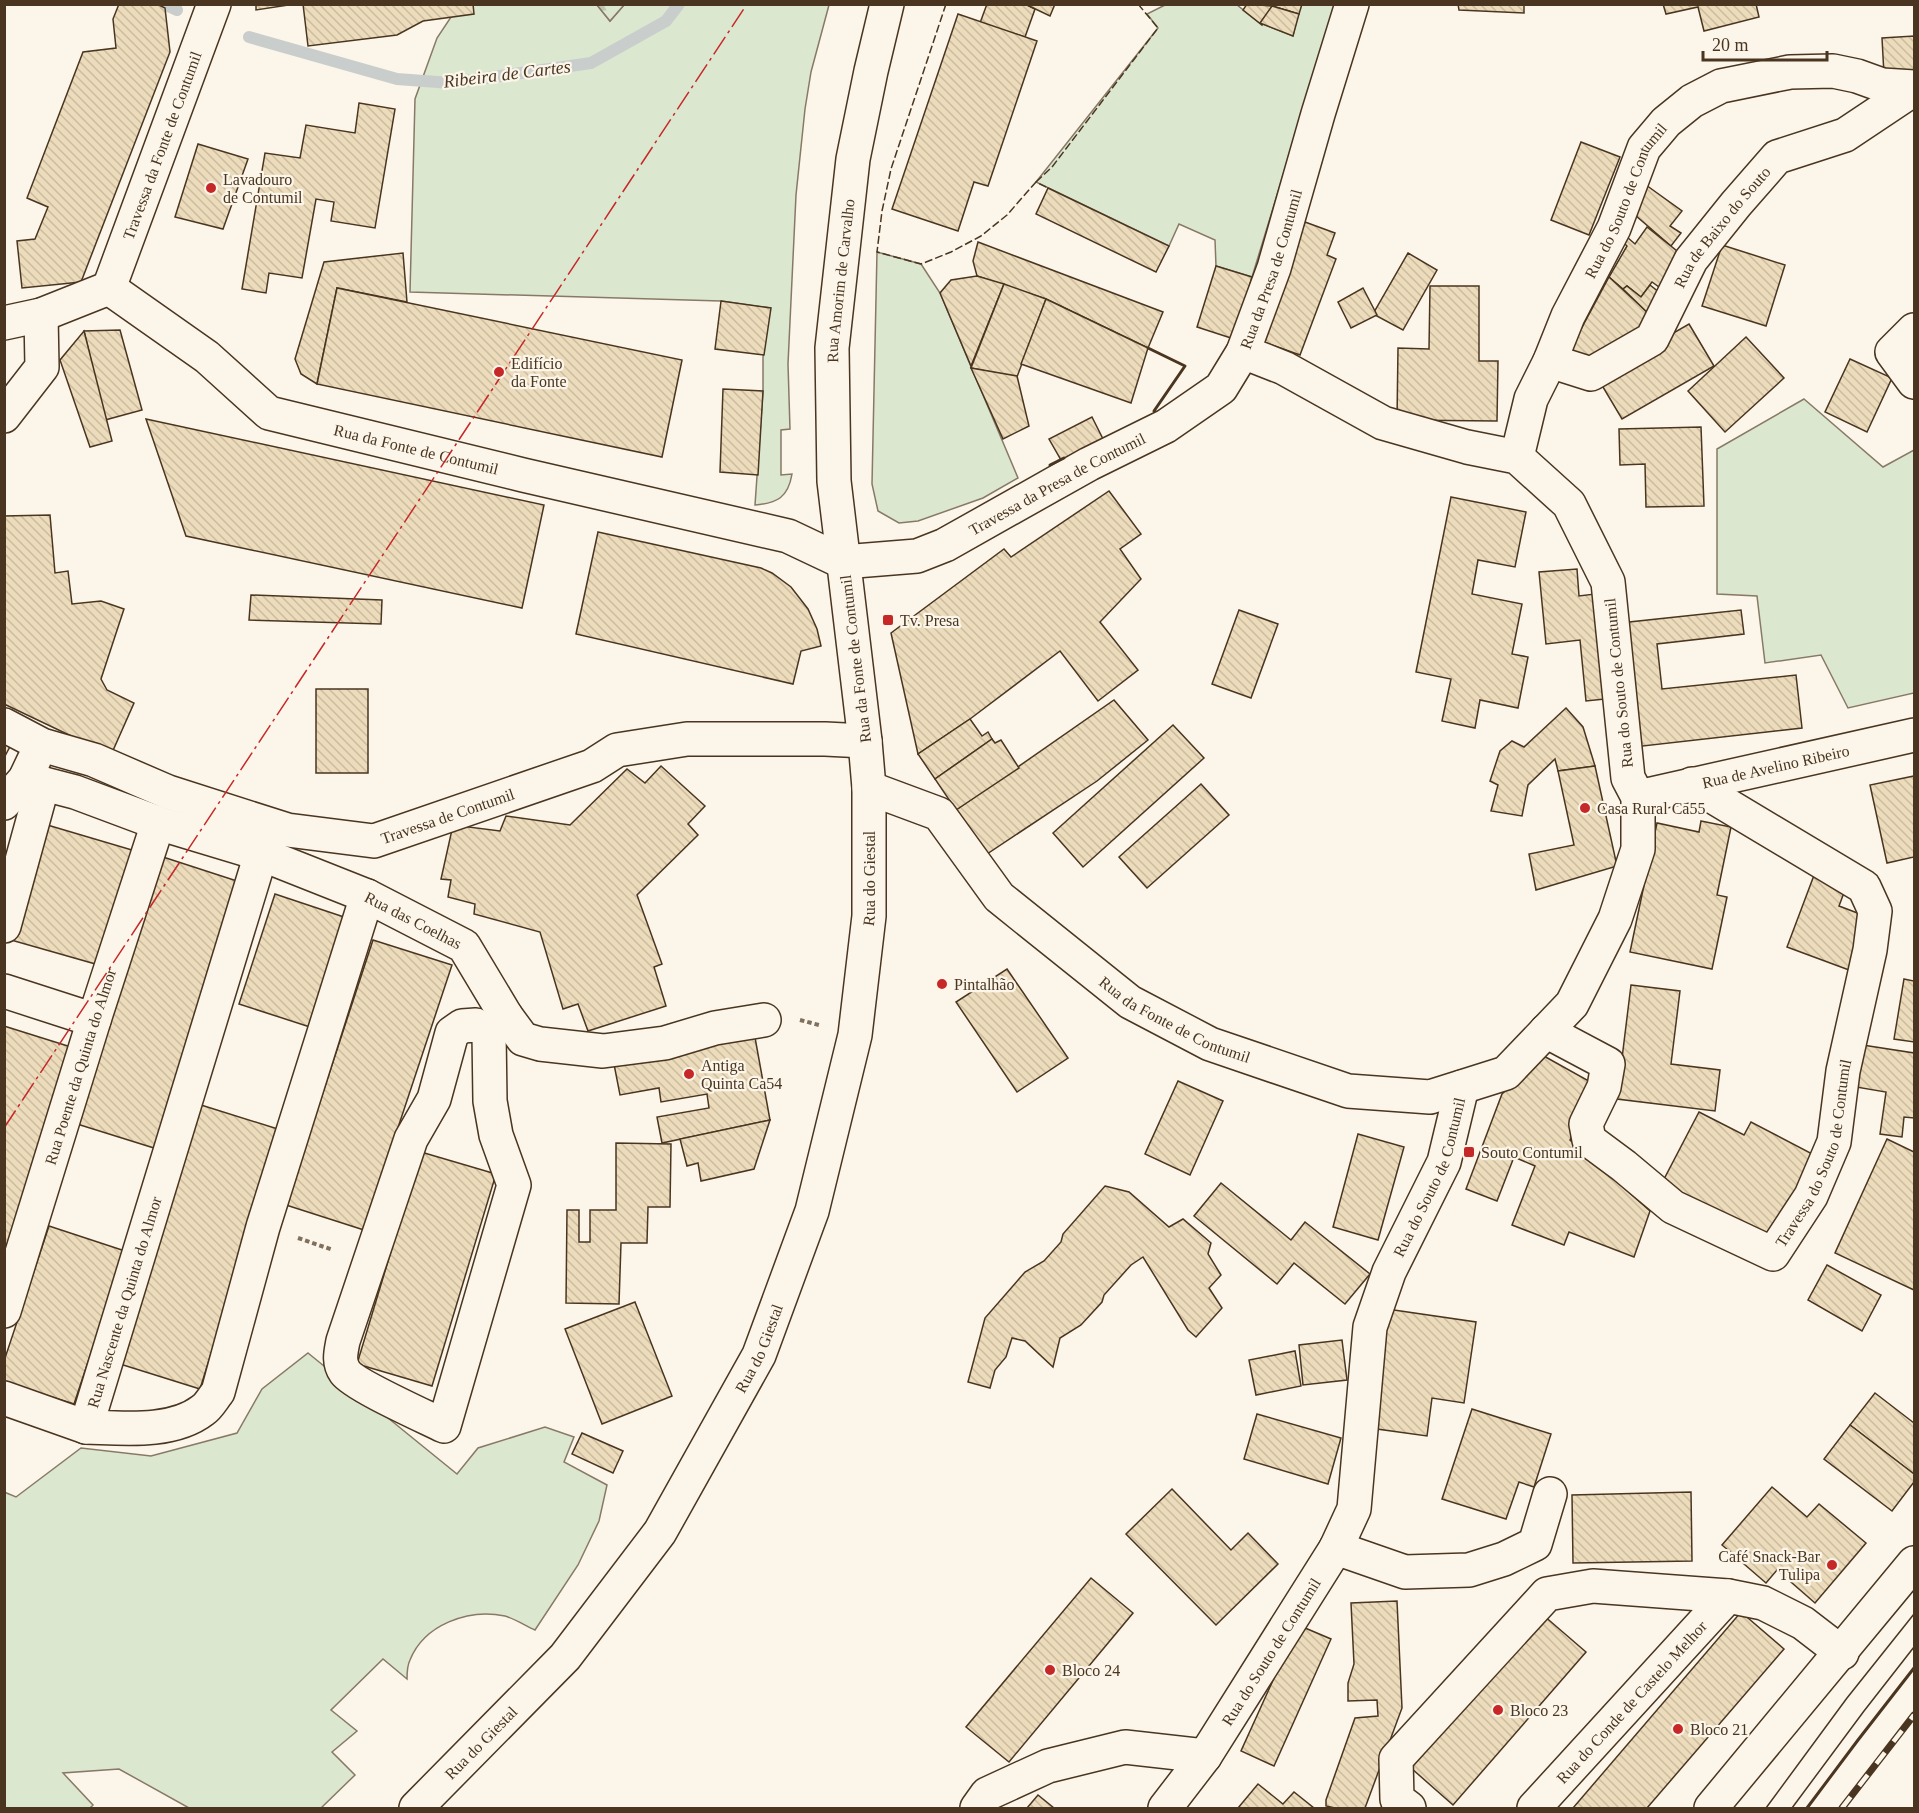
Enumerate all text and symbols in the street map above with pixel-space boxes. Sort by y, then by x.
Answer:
scale bar [1703,24,1828,62]
text: 20 m [1712,35,1749,55]
street label: Travessa da Fonte de Contumil [120,49,205,242]
water label: Ribeira de Cartes [441,56,572,92]
street label: Rua do Souto de Contumil [1581,120,1671,281]
street label: Rua de Baixo do Souto [1671,163,1774,291]
place label: Lavadouro de Contumil [223,171,303,206]
marker: Lavadouro de Contumil [204,181,218,195]
street label: Rua da Presa de Contumil [1237,187,1305,351]
street label: Rua Amorim de Carvalho [824,198,858,363]
place label: Edifício da Fonte [511,355,567,390]
marker: Edifício da Fonte [492,365,506,379]
street label: Rua da Fonte de Contumil [332,421,501,478]
street label: Travessa da Presa de Contumil [966,429,1148,539]
street label: Rua da Fonte de Contumil [837,574,874,744]
street label: Rua do Souto de Contumil [1601,597,1636,769]
place label: Tv. Presa [900,612,959,629]
marker: Tv. Presa [881,613,895,627]
street label: Rua de Avelino Ribeiro [1700,742,1851,791]
street label: Travessa de Contumil [379,785,517,847]
place label: Casa Rural Ca55 [1597,800,1705,817]
marker: Casa Rural Ca55 [1578,801,1592,815]
street label: Rua do Giestal [860,830,878,927]
street label: Rua das Coelhas [362,888,464,952]
street label: Rua Poente da Quinta do Almor [42,966,119,1167]
street label: Rua da Fonte de Contumil [1096,973,1253,1066]
place label: Pintalhão [954,976,1014,993]
marker: Pintalhão [935,977,949,991]
place label: Antiga Quinta Ca54 [701,1057,782,1092]
street label: Travessa do Souto de Contumil [1772,1057,1855,1250]
marker: Antiga Quinta Ca54 [682,1067,696,1081]
street label: Rua do Souto de Contumil [1390,1095,1468,1260]
place label: Souto Contumil [1481,1144,1583,1161]
marker: Souto Contumil [1462,1145,1476,1159]
street label: Rua Nascente da Quinta do Almor [84,1194,165,1410]
street label: Rua do Giestal [732,1301,786,1396]
place label: Café Snack-Bar Tulipa [1718,1548,1821,1584]
marker: Café Snack-Bar Tulipa [1825,1558,1839,1572]
street label: Rua do Souto de Contumil [1218,1575,1324,1729]
street label: Rua do Conde de Castelo Melhor [1553,1617,1710,1787]
place label: Bloco 24 [1062,1662,1120,1679]
marker: Bloco 24 [1043,1663,1057,1677]
place label: Bloco 23 [1510,1702,1568,1719]
street label: Rua do Giestal [442,1703,521,1783]
marker: Bloco 23 [1491,1703,1505,1717]
place label: Bloco 21 [1690,1721,1748,1738]
marker: Bloco 21 [1671,1722,1685,1736]

